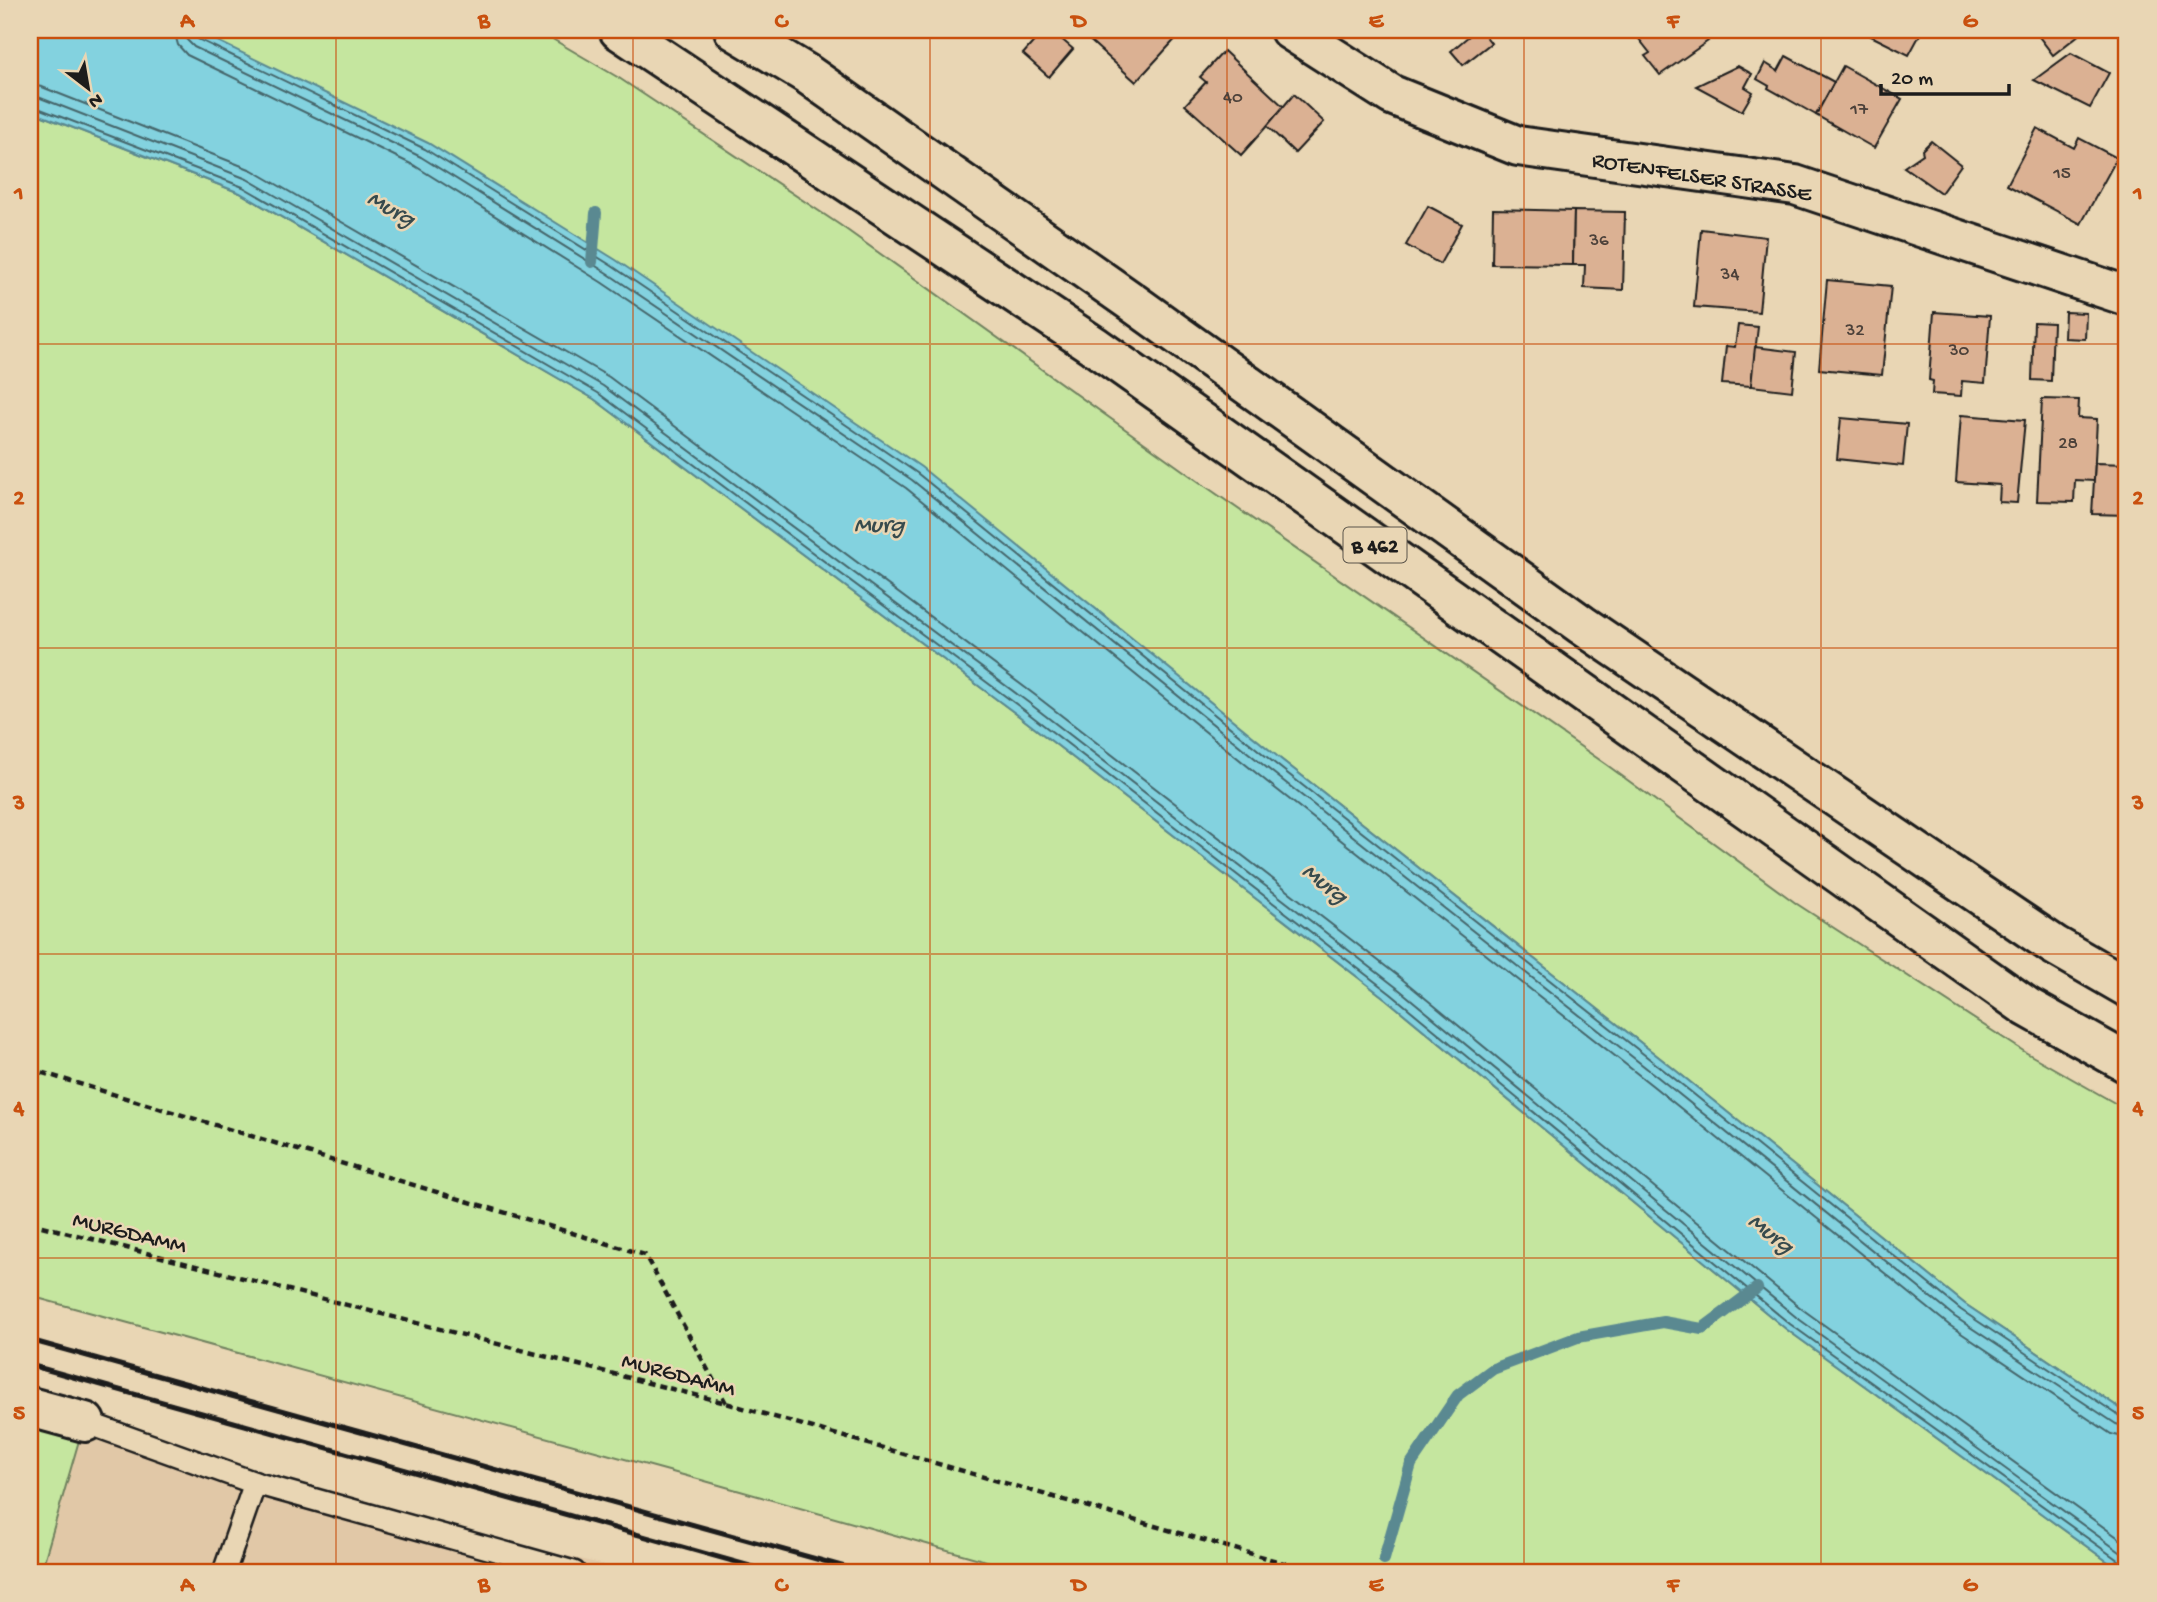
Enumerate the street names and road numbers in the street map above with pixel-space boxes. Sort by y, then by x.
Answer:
street label: ROTENFELSER STRASSE [1590,148,1815,209]
road number: B 462 [1344,528,1406,562]
street label: MURGDAMM [69,1207,190,1262]
street label: MURGDAMM [618,1348,739,1405]

